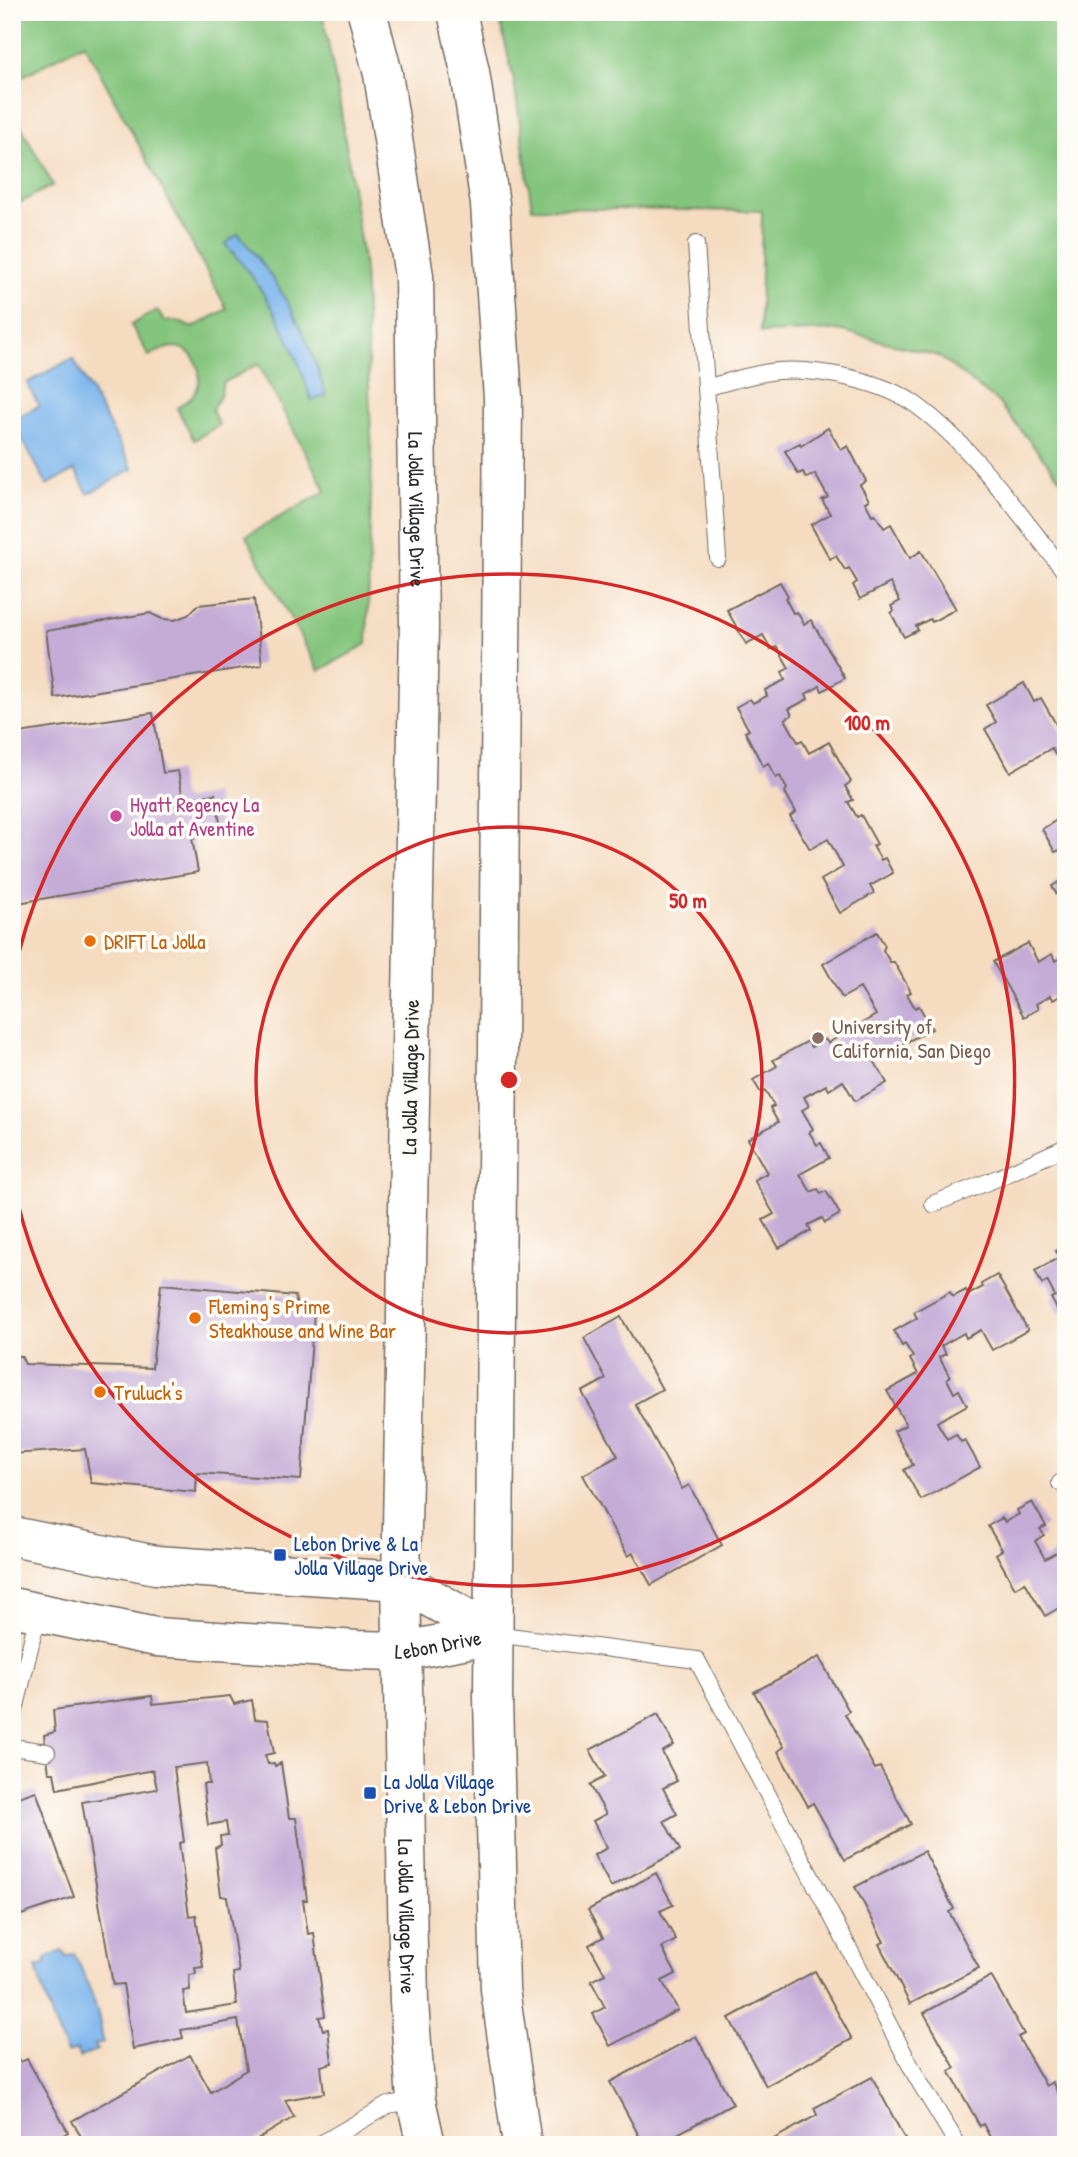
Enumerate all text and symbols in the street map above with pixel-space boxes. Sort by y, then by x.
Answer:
street label: La Jolla Village Drive [402,432,433,587]
text: 100 m [844,708,890,737]
place label: Hyatt Regency La Jolla at Aventine [130,790,259,843]
marker: Hyatt Regency La Jolla at Aventine [108,808,124,824]
text: 50 m [669,886,707,915]
place label: DRIFT La Jolla [104,927,205,956]
marker: DRIFT La Jolla [82,933,98,949]
street label: La Jolla Village Drive [394,999,426,1155]
place label: University of California, San Diego [832,1012,991,1065]
marker: University of California, San Diego [810,1030,826,1046]
centre of rings [497,1068,521,1092]
place label: Fleming's Prime Steakhouse and Wine Bar [208,1292,396,1345]
marker: Fleming's Prime Steakhouse and Wine Bar [187,1310,203,1326]
place label: Truluck's [114,1378,183,1407]
marker: Truluck's [92,1384,108,1400]
place label: Lebon Drive & La Jolla Village Drive [294,1529,428,1582]
marker: Lebon Drive & La Jolla Village Drive [272,1547,288,1563]
street label: Lebon Drive [395,1622,483,1665]
place label: La Jolla Village Drive & Lebon Drive [384,1767,531,1820]
marker: La Jolla Village Drive & Lebon Drive [362,1785,378,1801]
street label: La Jolla Village Drive [391,1838,423,1994]

